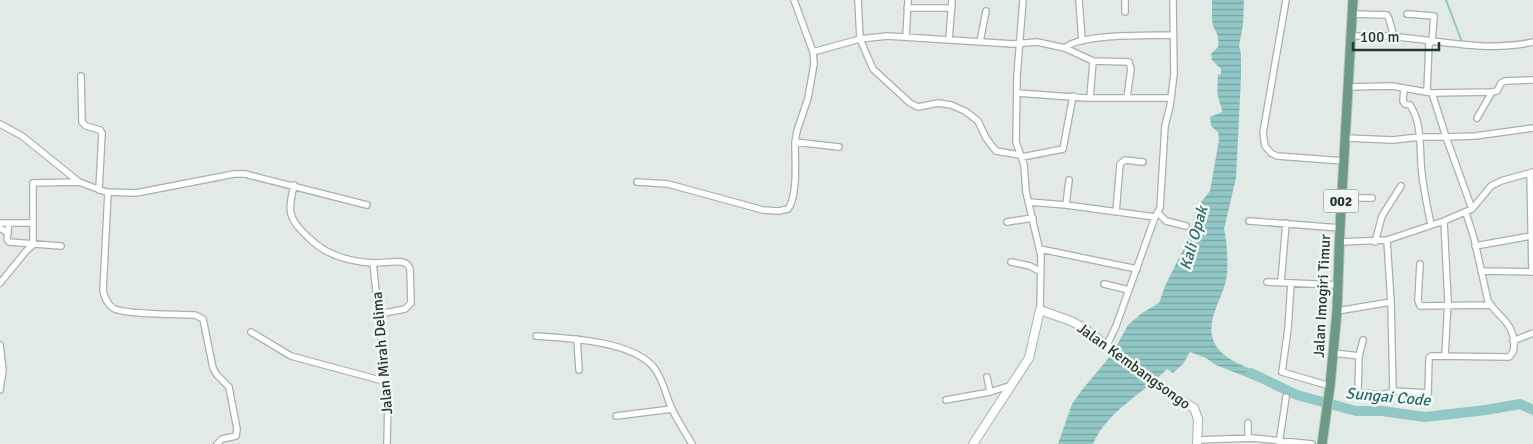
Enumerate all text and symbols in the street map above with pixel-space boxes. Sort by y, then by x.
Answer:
scale bar [1353,20,1439,52]
text: 100 m [1360,28,1400,46]
road number: 002 [1324,190,1358,212]
water label: Kali Opak [1175,202,1213,272]
street label: Jalan Imogiri Timur [1310,233,1334,358]
street label: Jalan Mirah Delima [368,291,396,415]
street label: Jalan Kembangsongo [1074,319,1194,413]
water label: Sungai Code [1345,383,1432,411]

